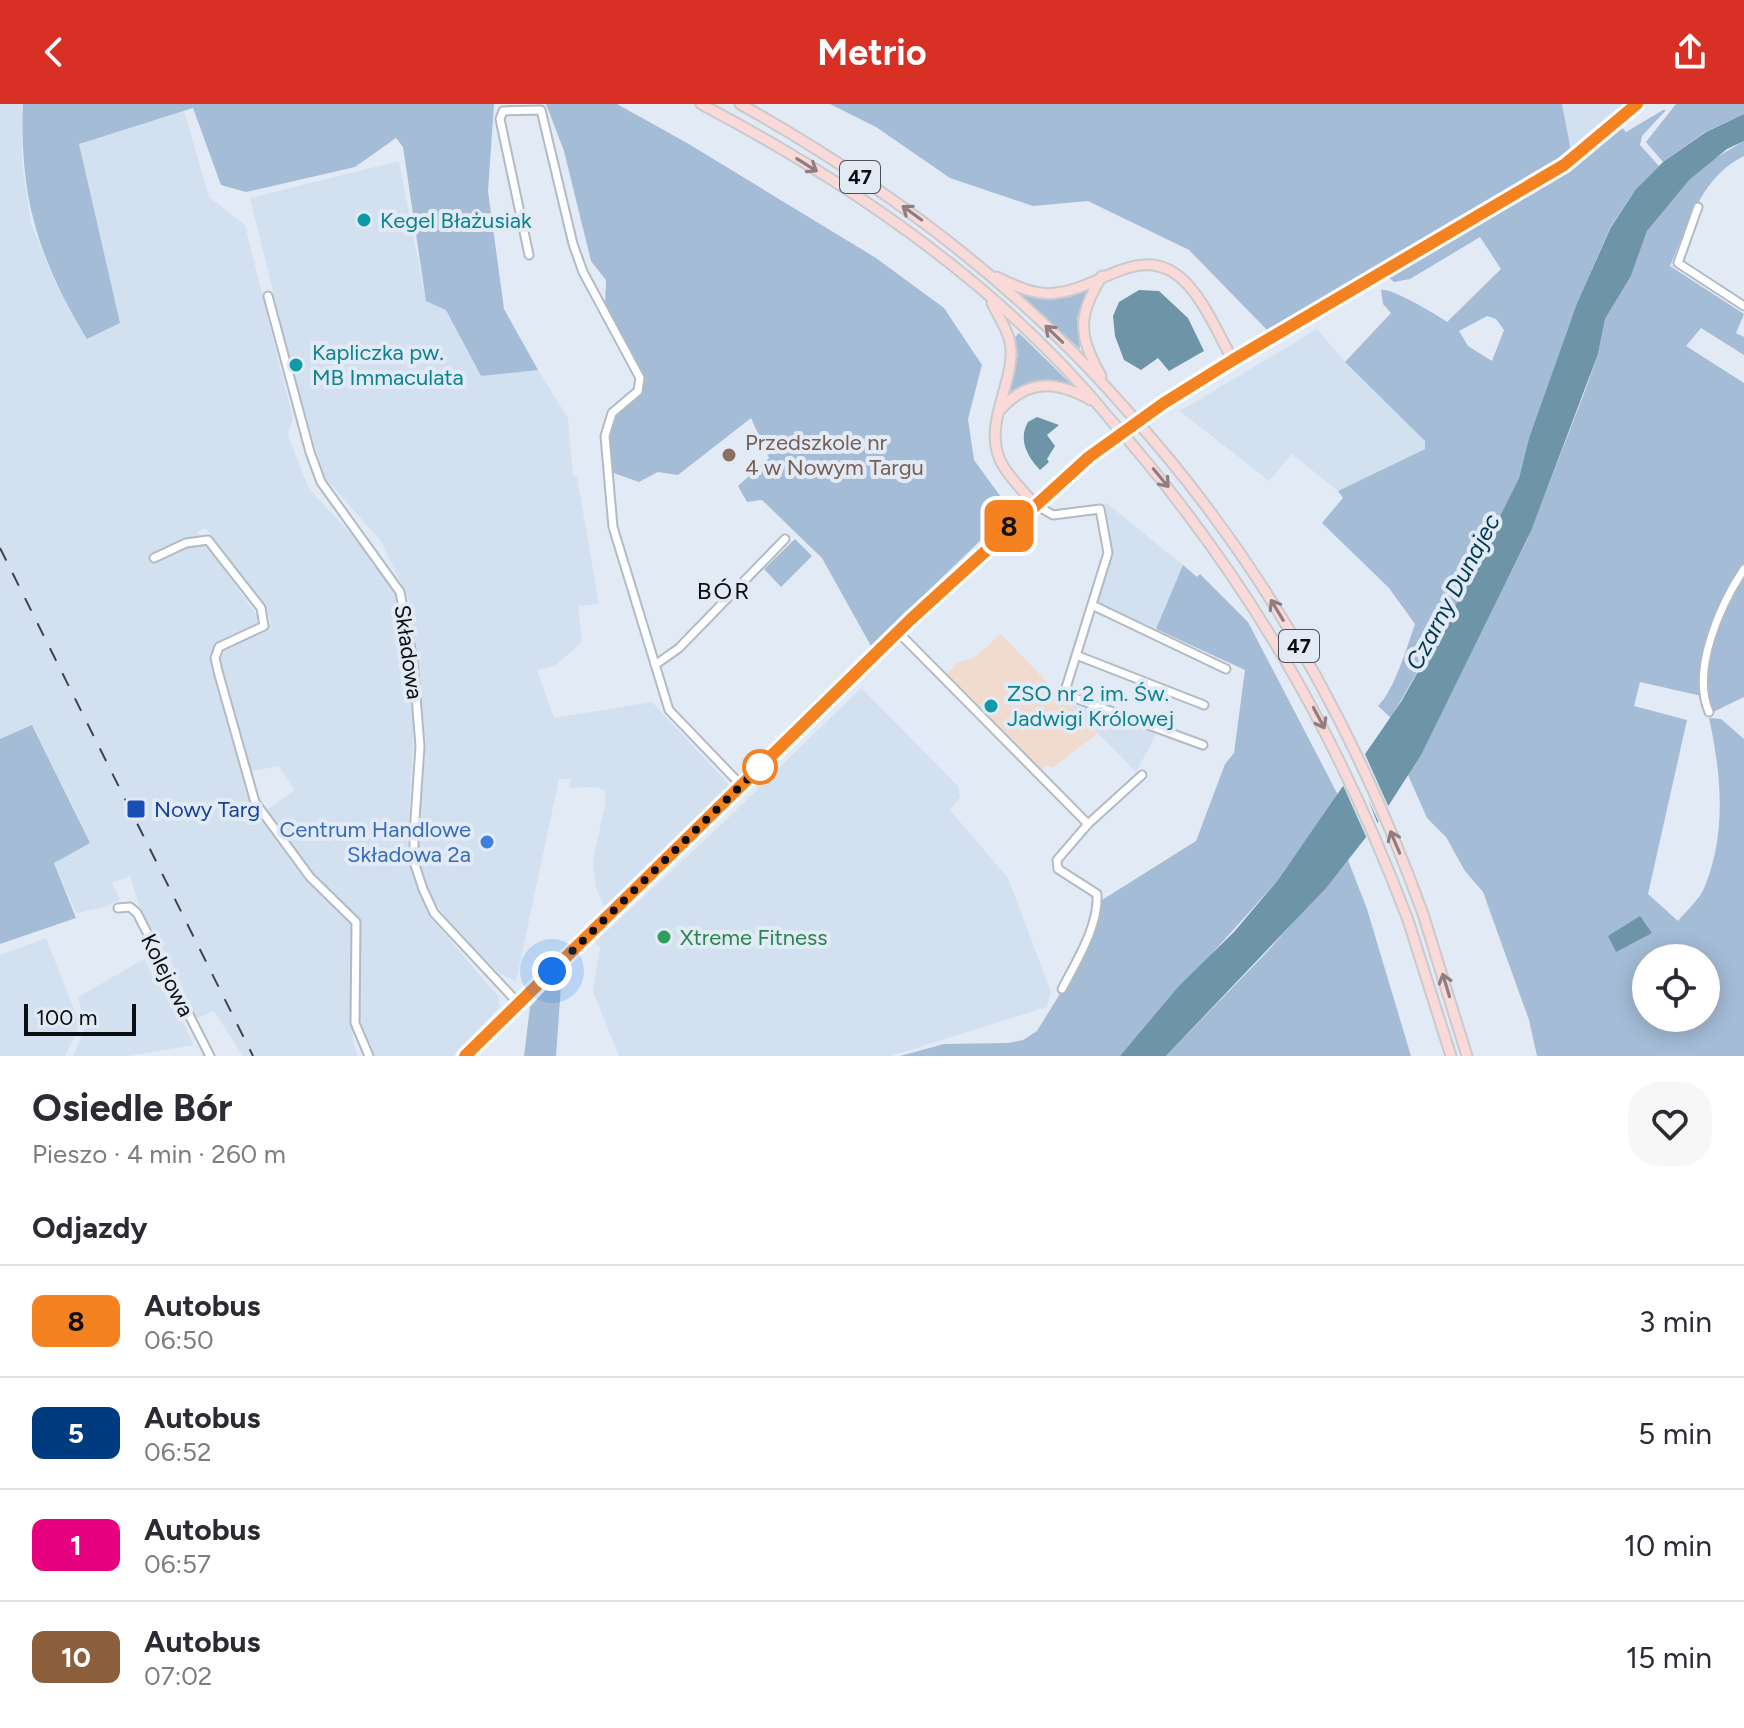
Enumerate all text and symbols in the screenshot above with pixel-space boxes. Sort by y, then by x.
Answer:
icon: back [32,30,76,74]
icon: share [1668,30,1712,74]
text: Metrio [817,31,927,74]
one-way arrow [795,158,818,174]
road number: 47 [840,161,880,193]
one-way arrow [902,205,923,222]
place label: Kegel Błażusiak [380,207,532,234]
marker: Kegel Błażusiak [355,211,373,229]
one-way arrow [1044,324,1064,343]
place label: Kapliczka pw. MB Immaculata [312,339,464,391]
marker: Kapliczka pw. MB Immaculata [287,356,305,374]
place label: Przedszkole nr 4 w Nowym Targu [745,429,924,481]
marker: Przedszkole nr 4 w Nowym Targu [720,446,738,464]
one-way arrow [1152,467,1170,488]
line badge: 8 [983,500,1035,552]
text: 8 [1000,509,1018,543]
water label: Czarny Dunajec [1399,509,1506,675]
district label: BÓR [697,576,751,605]
one-way arrow [1269,599,1285,622]
street label: Składowa [389,603,428,701]
road number: 47 [1279,630,1319,662]
place label: ZSO nr 2 im. Św. Jadwigi Królowej [1007,680,1174,732]
marker: ZSO nr 2 im. Św. Jadwigi Królowej [982,697,1000,715]
one-way arrow [1312,705,1328,729]
unlabelled marker [743,750,777,784]
place label: Nowy Targ [154,796,260,823]
marker: Nowy Targ [125,798,147,820]
place label: Centrum Handlowe Składowa 2a [279,816,471,868]
one-way arrow [1387,830,1402,855]
marker: Centrum Handlowe Składowa 2a [478,833,496,851]
place label: Xtreme Fitness [680,924,828,951]
marker: Xtreme Fitness [655,928,673,946]
street label: Kolejowa [135,929,200,1021]
map controls [1632,944,1720,1032]
button: locate [1632,944,1720,1032]
your location [532,951,572,991]
one-way arrow [1438,972,1453,998]
scale bar [24,1000,136,1036]
text: 100 m [36,1004,97,1031]
button: heart [1628,1082,1712,1166]
text: Osiedle Bór [32,1085,232,1131]
text: Pieszo · 4 min · 260 m [32,1138,286,1170]
text: Odjazdy [32,1209,148,1246]
text: Autobus [144,1287,261,1324]
text: 3 min [1639,1303,1712,1340]
text: 8 [67,1304,85,1338]
text: 06:50 [144,1324,214,1356]
text: Autobus [144,1399,261,1436]
text: 5 min [1638,1415,1712,1452]
text: 5 [68,1416,84,1450]
text: 06:52 [144,1436,211,1468]
text: Autobus [144,1511,261,1548]
text: 10 min [1624,1527,1712,1564]
text: 1 [70,1528,82,1562]
text: 06:57 [144,1548,211,1580]
text: Autobus [144,1623,261,1660]
text: 15 min [1626,1639,1712,1676]
text: 10 [61,1640,91,1674]
text: 07:02 [144,1660,212,1692]

